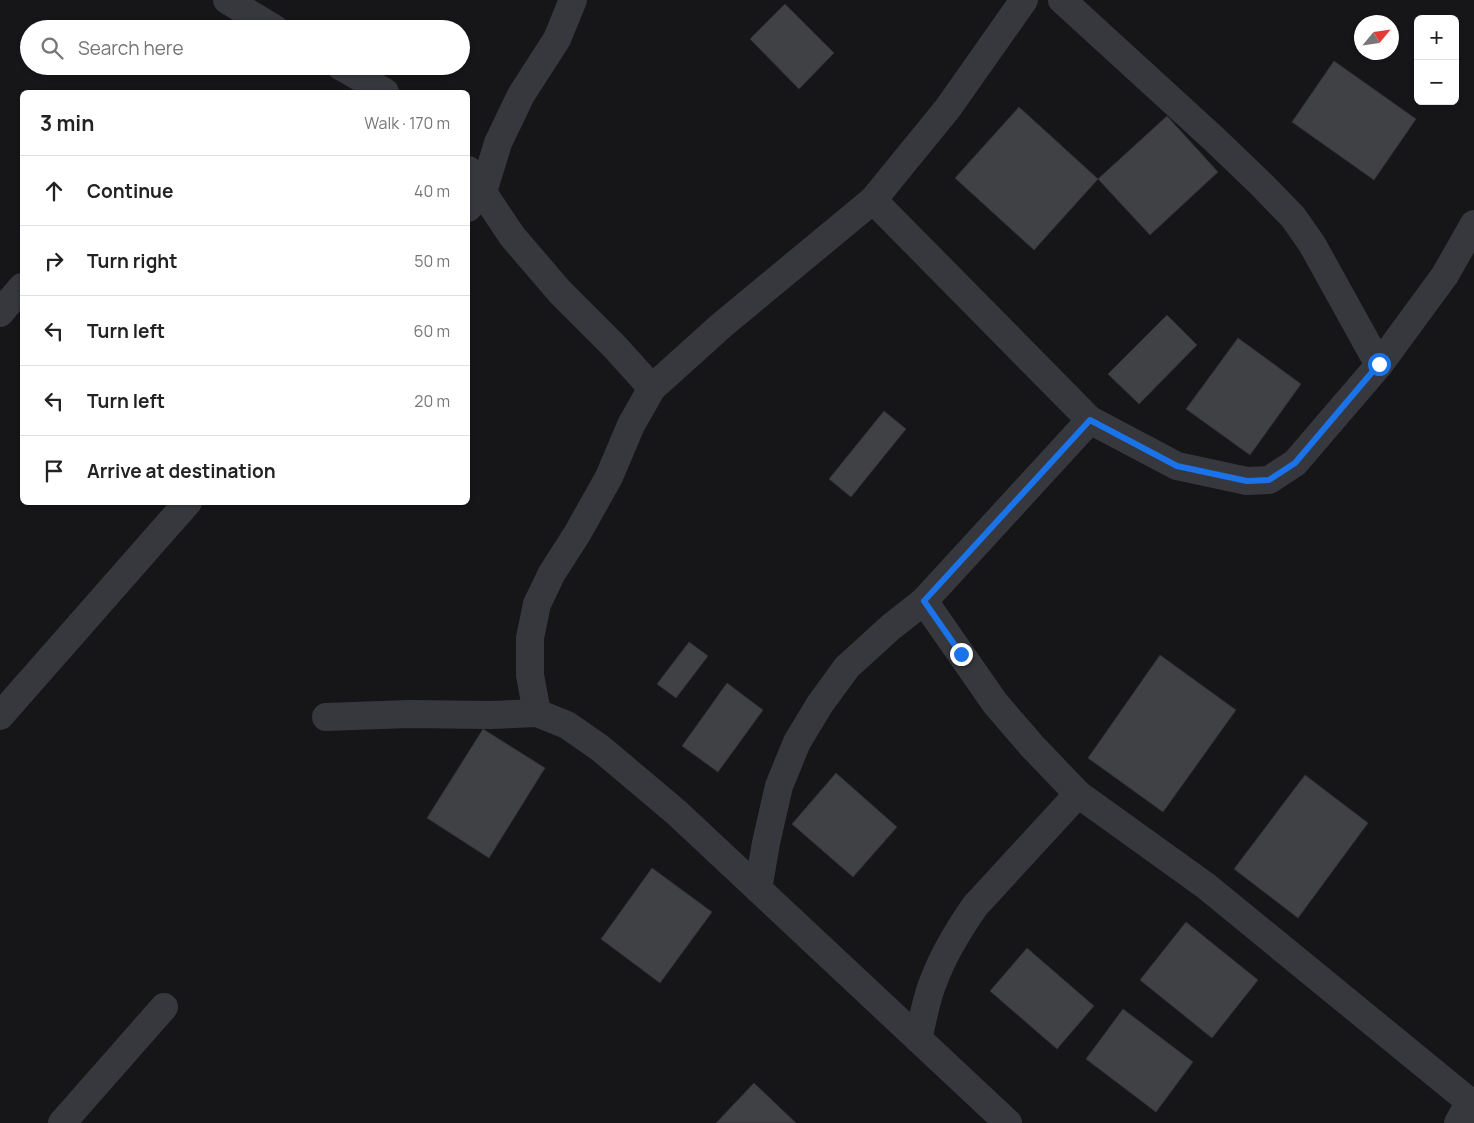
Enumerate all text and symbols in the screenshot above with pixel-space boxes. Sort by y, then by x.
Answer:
north arrow [1354,15,1399,60]
map controls [1414,15,1459,105]
button: + [1414,15,1459,60]
search box [20,20,470,75]
icon: search [38,34,66,62]
text: Search here [78,35,184,61]
button: − [1414,60,1459,105]
text: 3 min [40,109,94,137]
text: Walk · 170 m [364,112,450,134]
icon: ahead [40,177,68,205]
text: Continue [87,178,173,204]
text: 40 m [414,180,450,202]
icon: right [40,247,68,275]
text: Turn right [87,248,177,274]
text: 50 m [414,250,450,272]
icon: left [40,317,68,345]
text: Turn left [87,318,165,344]
text: 60 m [414,320,450,342]
route start [1368,353,1391,376]
icon: left [40,387,68,415]
text: Turn left [87,388,165,414]
text: 20 m [414,390,450,412]
icon: arrive [40,457,68,485]
text: Arrive at destination [87,458,276,484]
route end [950,643,973,666]

